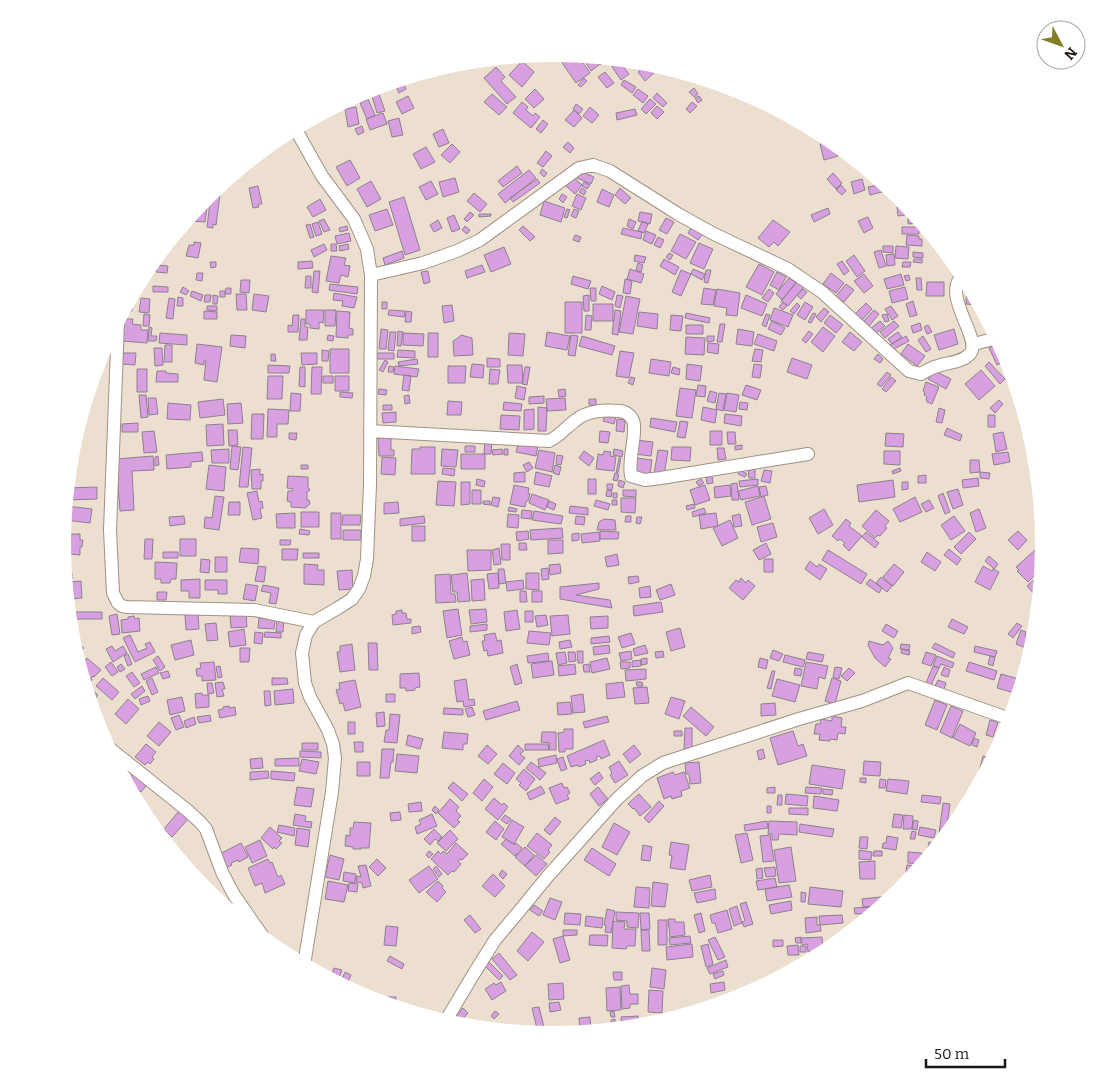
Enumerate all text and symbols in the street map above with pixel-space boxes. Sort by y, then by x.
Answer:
north arrow [1036,20,1086,70]
text: N [1060,44,1080,63]
scale bar [926,1036,1005,1068]
text: 50 m [934,1045,970,1063]

